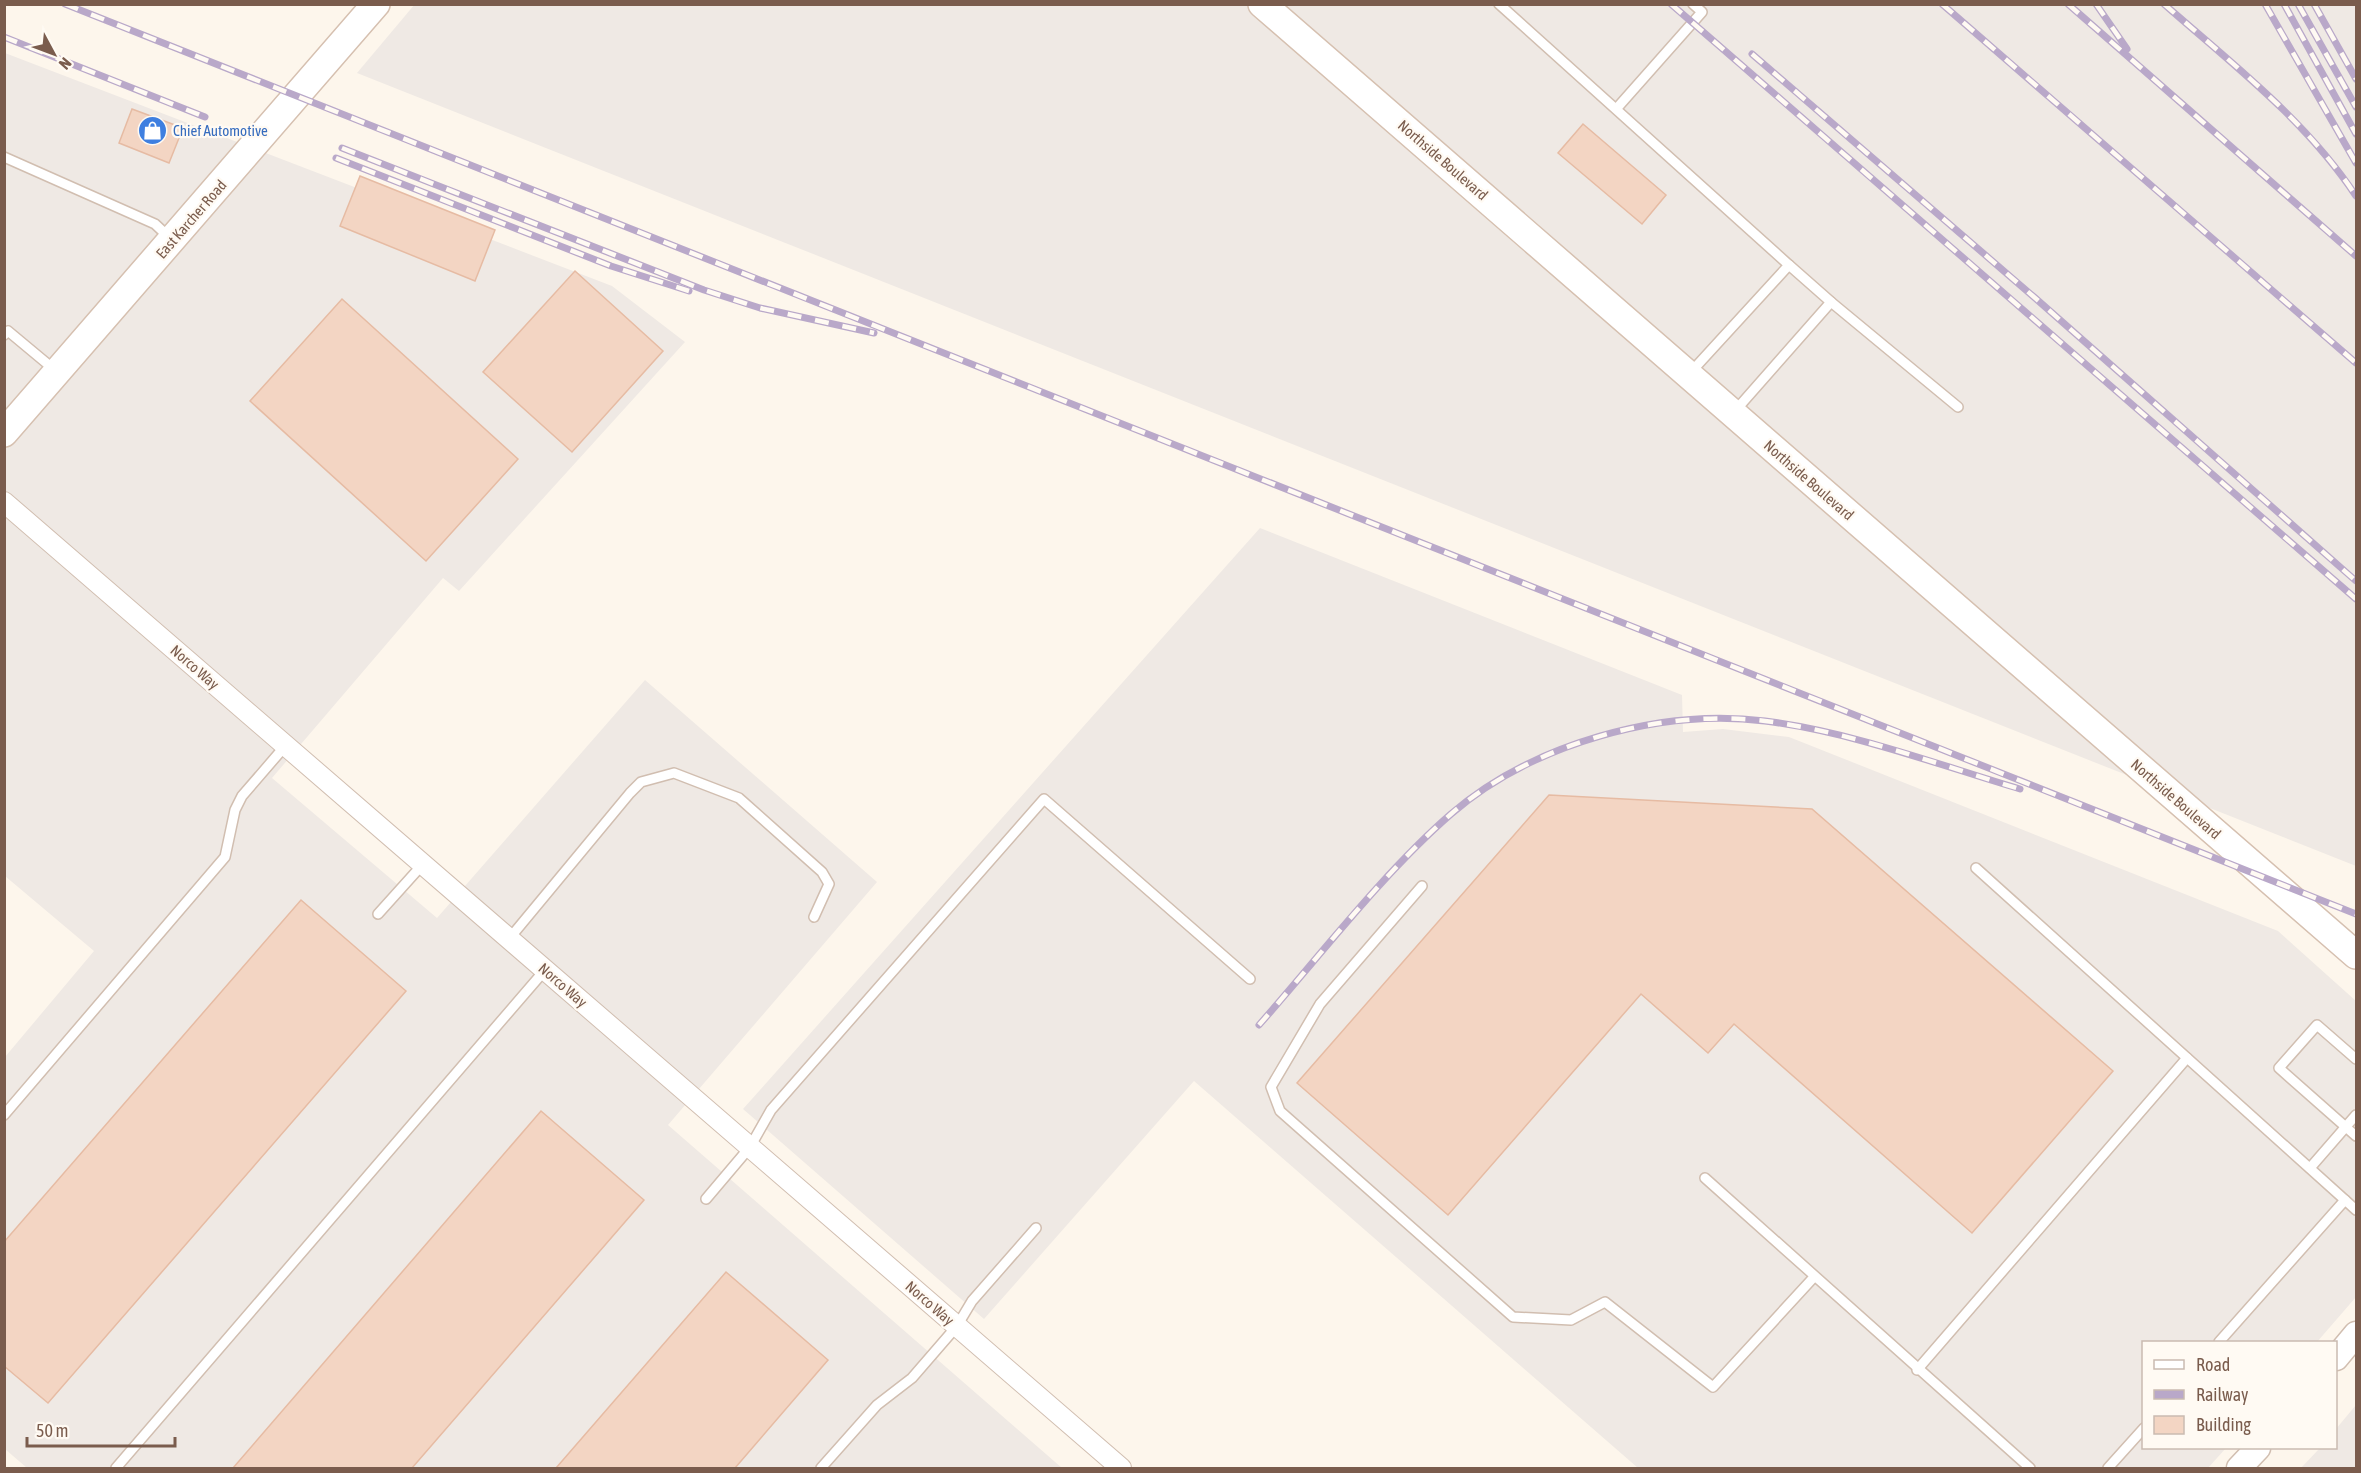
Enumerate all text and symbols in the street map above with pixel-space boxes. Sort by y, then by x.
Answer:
north arrow [24,24,84,84]
text: N [55,54,75,73]
shop icon: Chief Automotive [136,114,168,146]
street label: Northside Boulevard [1395,117,1491,203]
place label: Chief Automotive [173,122,268,139]
street label: East Karcher Road [152,176,230,262]
street label: Northside Boulevard [1761,437,1857,523]
street label: Norco Way [167,641,223,693]
street label: Northside Boulevard [2128,756,2224,842]
street label: Norco Way [535,959,591,1011]
street label: Norco Way [902,1277,958,1329]
legend [2142,1341,2337,1449]
text: Road [2196,1354,2230,1375]
text: Railway [2196,1384,2248,1405]
scale bar [27,1410,176,1448]
text: Building [2196,1414,2251,1435]
text: 50 m [36,1420,68,1441]

